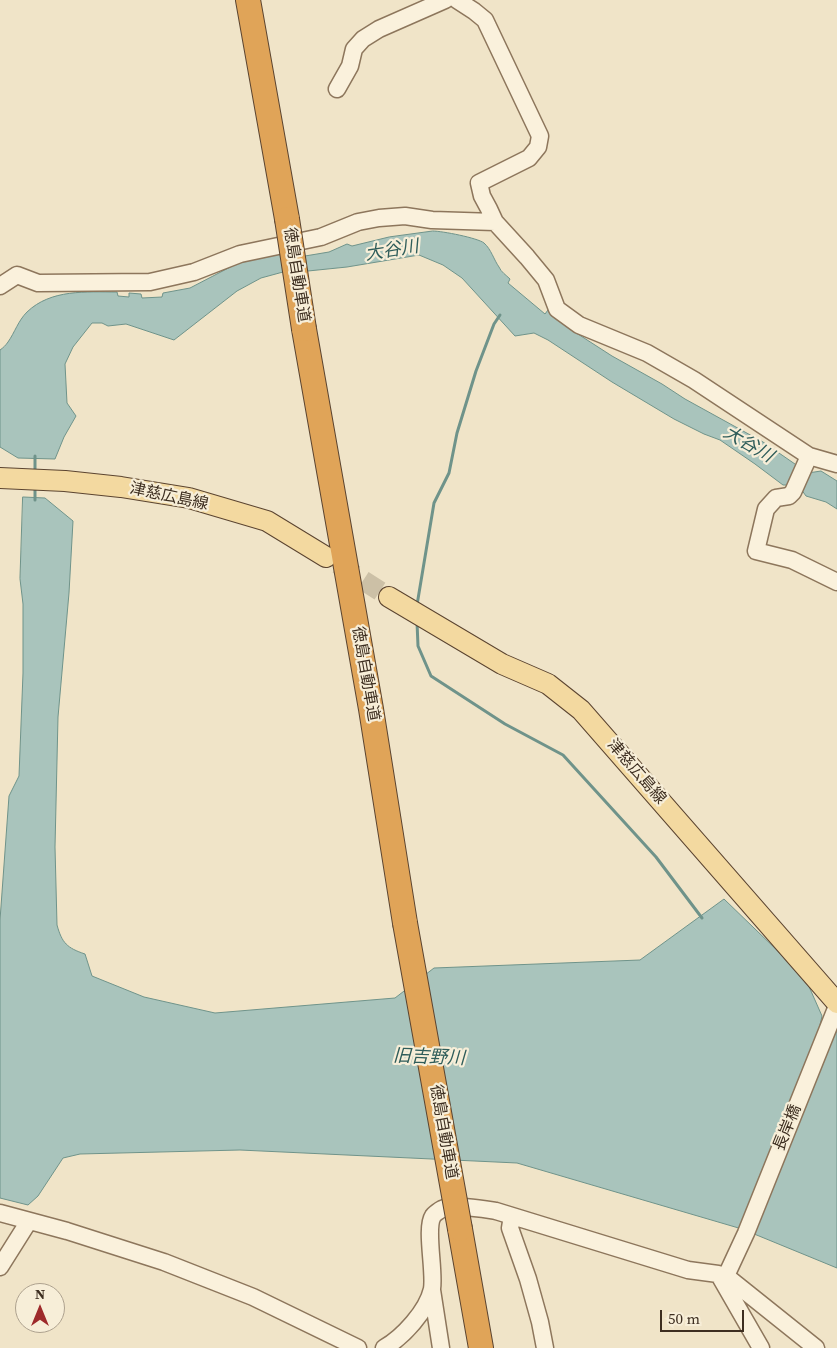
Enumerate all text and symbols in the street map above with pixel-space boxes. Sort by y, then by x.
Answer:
street label: 徳島自動車道 [279,226,313,324]
water label: 大谷川 [364,236,420,266]
water label: 大谷川 [719,422,777,468]
street label: 津慈広島線 [128,479,210,515]
street label: 徳島自動車道 [347,625,383,723]
street label: 津慈広島線 [603,736,669,808]
water label: 旧吉野川 [393,1046,465,1070]
street label: 徳島自動車道 [425,1083,461,1181]
street label: 長岸橋 [770,1102,806,1154]
north arrow [15,1283,65,1333]
text: N [35,1284,45,1304]
scale bar [662,1300,746,1332]
text: 50 m [668,1308,700,1329]

